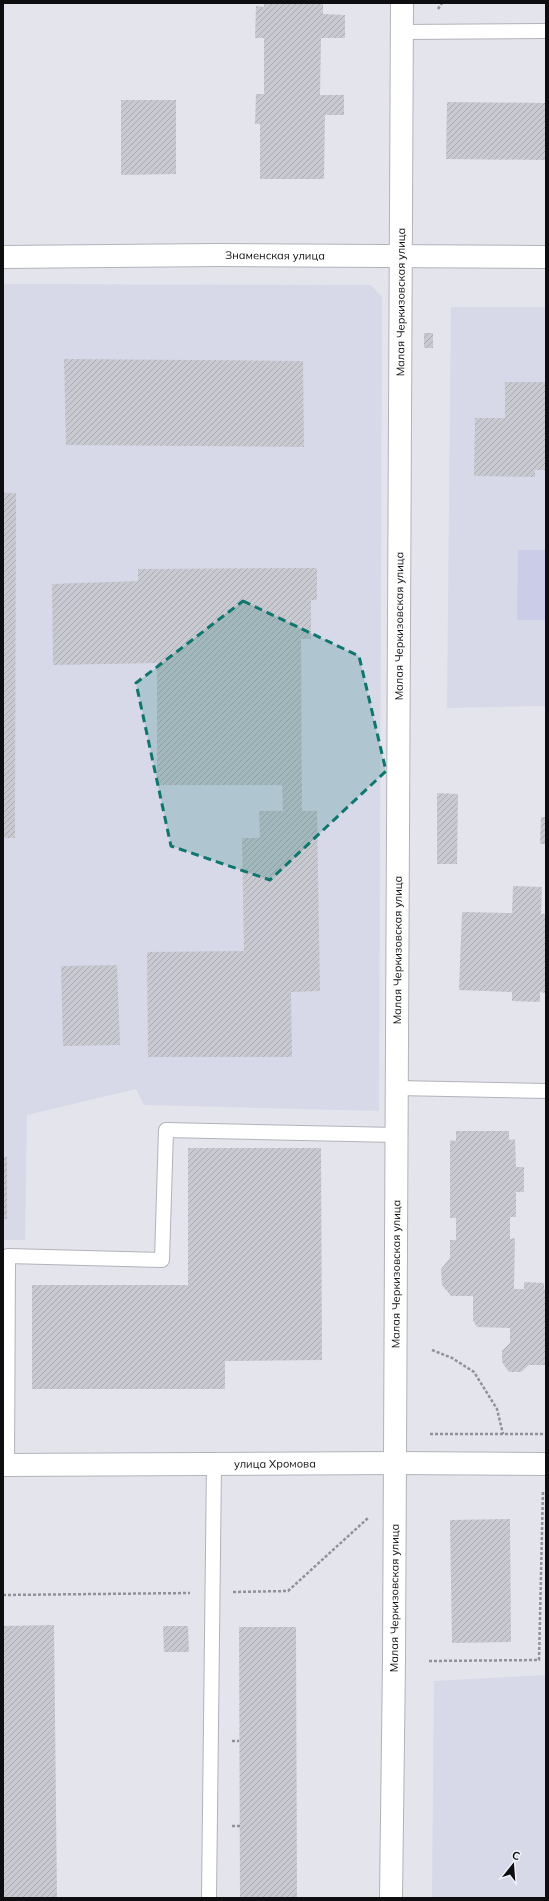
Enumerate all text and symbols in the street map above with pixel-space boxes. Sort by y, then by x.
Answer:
street label: Малая Черкизовская улица [393,228,408,376]
street label: Знаменская улица [225,248,325,263]
street label: Малая Черкизовская улица [392,552,406,700]
street label: Малая Черкизовская улица [390,876,405,1024]
street label: Малая Черкизовская улица [389,1200,403,1348]
street label: улица Хромова [234,1456,316,1471]
street label: Малая Черкизовская улица [387,1524,402,1672]
north arrow [493,1845,533,1885]
text: С [510,1848,522,1863]

